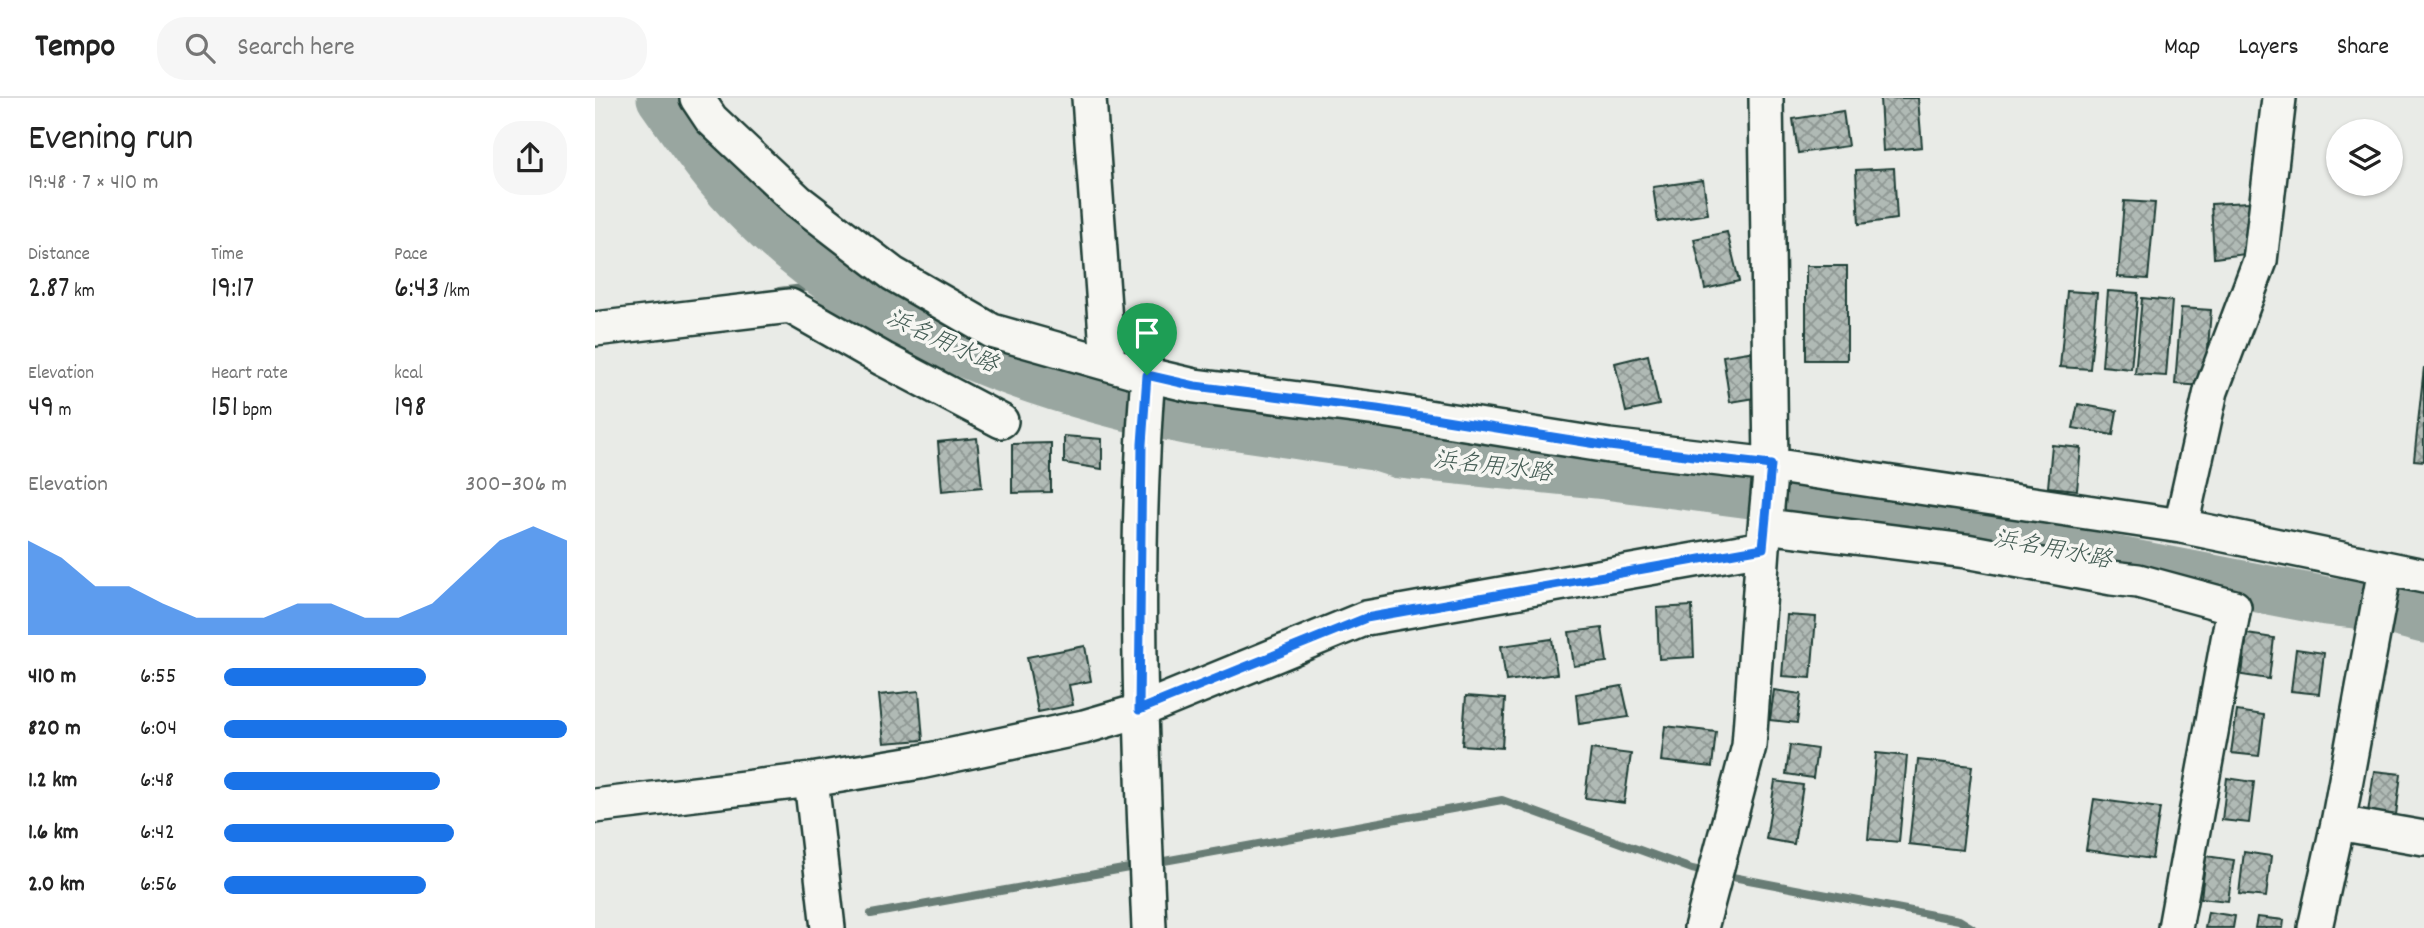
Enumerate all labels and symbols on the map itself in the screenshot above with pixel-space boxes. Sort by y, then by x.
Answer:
water label: 浜名用水路 [880,302,1005,384]
pin [1117,303,1177,375]
water label: 浜名用水路 [1431,444,1556,492]
water label: 浜名用水路 [1990,523,2117,579]

